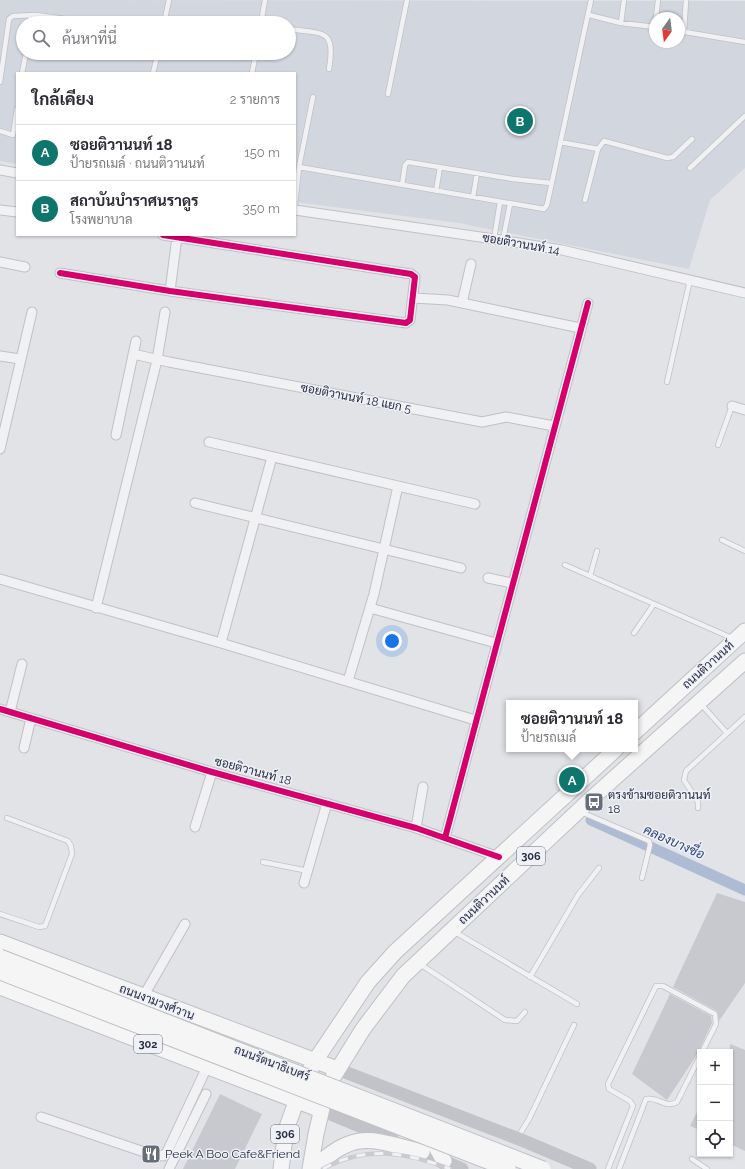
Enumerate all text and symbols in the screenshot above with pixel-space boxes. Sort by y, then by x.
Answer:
north arrow [649,12,685,48]
search box [16,16,296,60]
icon: search [30,27,52,49]
text: ค้นหาที่นี่ [62,30,117,48]
text: ใกล้เคียง [32,89,94,109]
text: 2 รายการ [230,92,280,107]
pin: B [507,106,533,136]
text: ซอยติวานนท์ 18 [70,136,173,154]
text: A [41,145,49,160]
text: 150 m [244,145,280,160]
text: ป้ายรถเมล์ · ถนนติวานนท์ [70,156,205,171]
text: สถาบันบำราศนราดูร [70,192,199,210]
text: B [41,201,49,216]
text: 350 m [243,201,280,216]
text: โรงพยาบาล [70,212,132,227]
street label: ซอยติวานนท์ 14 [481,229,561,258]
street label: ซอยติวานนท์ 18 แยก 5 [299,379,413,416]
your location [382,631,402,651]
street label: ถนนติวานนท์ [679,637,737,692]
popup [506,700,638,752]
text: ซอยติวานนท์ 18 [521,710,623,728]
text: ป้ายรถเมล์ [521,730,576,745]
street label: ซอยติวานนท์ 18 [213,753,293,788]
pin: A [559,765,585,795]
place label: ตรงข้ามซอยติวานนท์ 18 [608,787,711,816]
bus stop icon: ตรงข้ามซอยติวานนท์ 18 [583,791,605,813]
water label: คลองบางซื่อ [641,817,709,862]
road number: 306 [517,847,545,865]
street label: ถนนติวานนท์ [455,872,512,927]
street label: ถนนงามวงศ์วาน [117,980,197,1023]
road number: 302 [134,1035,162,1053]
street label: ถนนรัตนาธิเบศร์ [232,1041,312,1084]
map controls [697,1049,733,1157]
button: + [697,1049,733,1085]
button: − [697,1085,733,1121]
button: locate [697,1121,733,1157]
road number: 306 [271,1125,299,1143]
restaurant icon: Peek A Boo Cafe&Friend [140,1143,162,1165]
place label: Peek A Boo Cafe&Friend [165,1147,300,1161]

